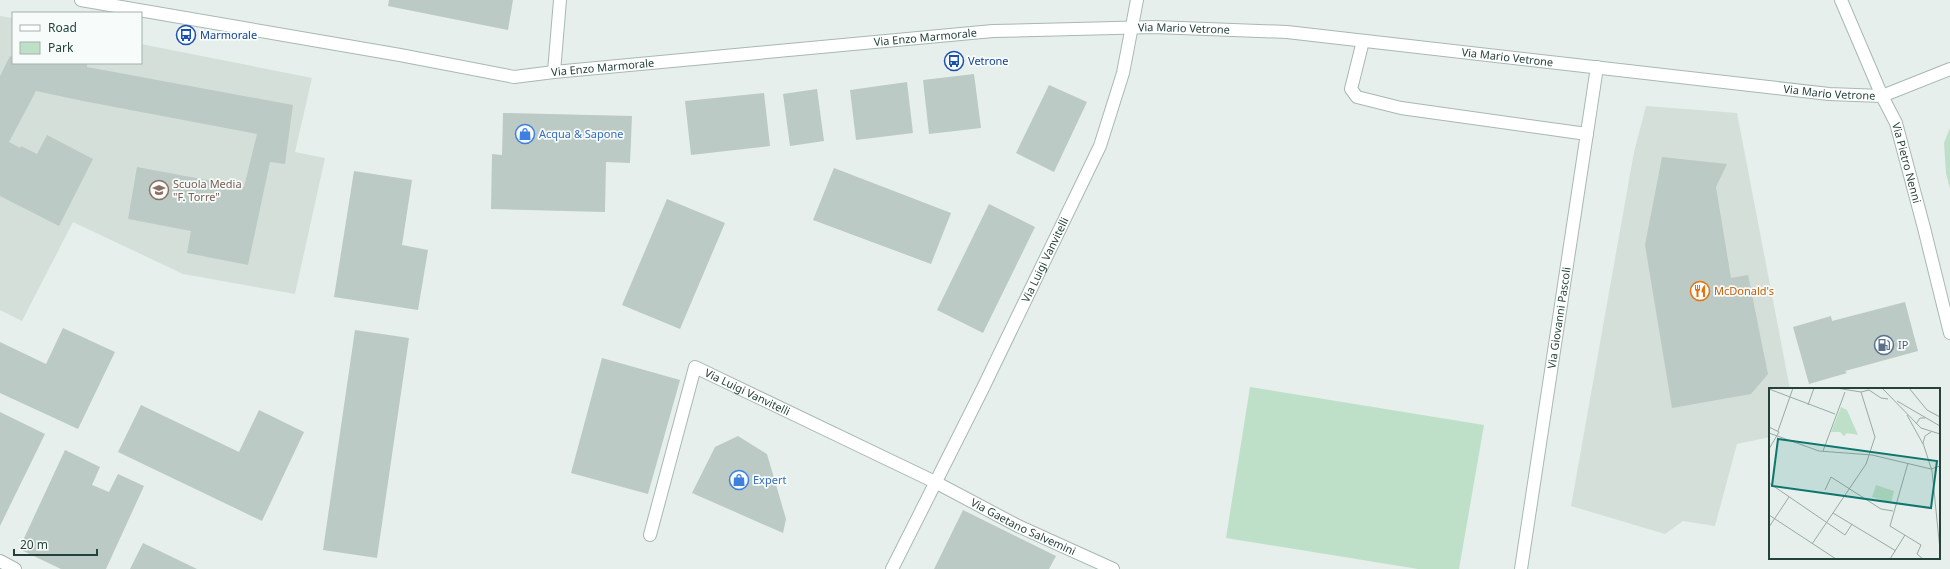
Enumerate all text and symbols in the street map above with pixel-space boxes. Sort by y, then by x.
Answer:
legend [12,12,142,64]
text: Road [48,19,77,36]
street label: Via Mario Vetrone [1138,19,1230,37]
bus stop icon: Marmorale [175,24,197,46]
street label: Via Enzo Marmorale [873,25,977,49]
place label: Marmorale [200,27,257,42]
text: Park [48,39,74,56]
street label: Via Mario Vetrone [1461,44,1554,69]
bus stop icon: Vetrone [943,50,965,72]
place label: Vetrone [968,53,1009,68]
street label: Via Enzo Marmorale [550,55,655,79]
street label: Via Mario Vetrone [1783,81,1876,103]
street label: Via Pietro Nenni [1889,121,1925,205]
shop icon: Acqua & Sapone [514,123,536,145]
place label: Acqua & Sapone [539,126,623,141]
place label: Scuola Media "F. Torre" [173,176,242,204]
school or university icon: Scuola Media "F. Torre" [148,179,170,201]
street label: Via Luigi Vanvitelli [1018,214,1072,305]
street label: Via Giovanni Pascoli [1543,266,1574,370]
restaurant icon: McDonald's [1689,280,1711,302]
place label: McDonald's [1714,283,1774,298]
fuel station icon: IP [1873,334,1895,356]
place label: IP [1898,337,1909,352]
street label: Via Luigi Vanvitelli [702,365,793,418]
inset map [1769,388,1940,559]
shop icon: Expert [728,469,750,491]
place label: Expert [753,472,786,487]
street label: Via Gaetano Salvemini [968,494,1078,558]
scale bar [14,531,97,557]
text: 20 m [20,536,48,553]

